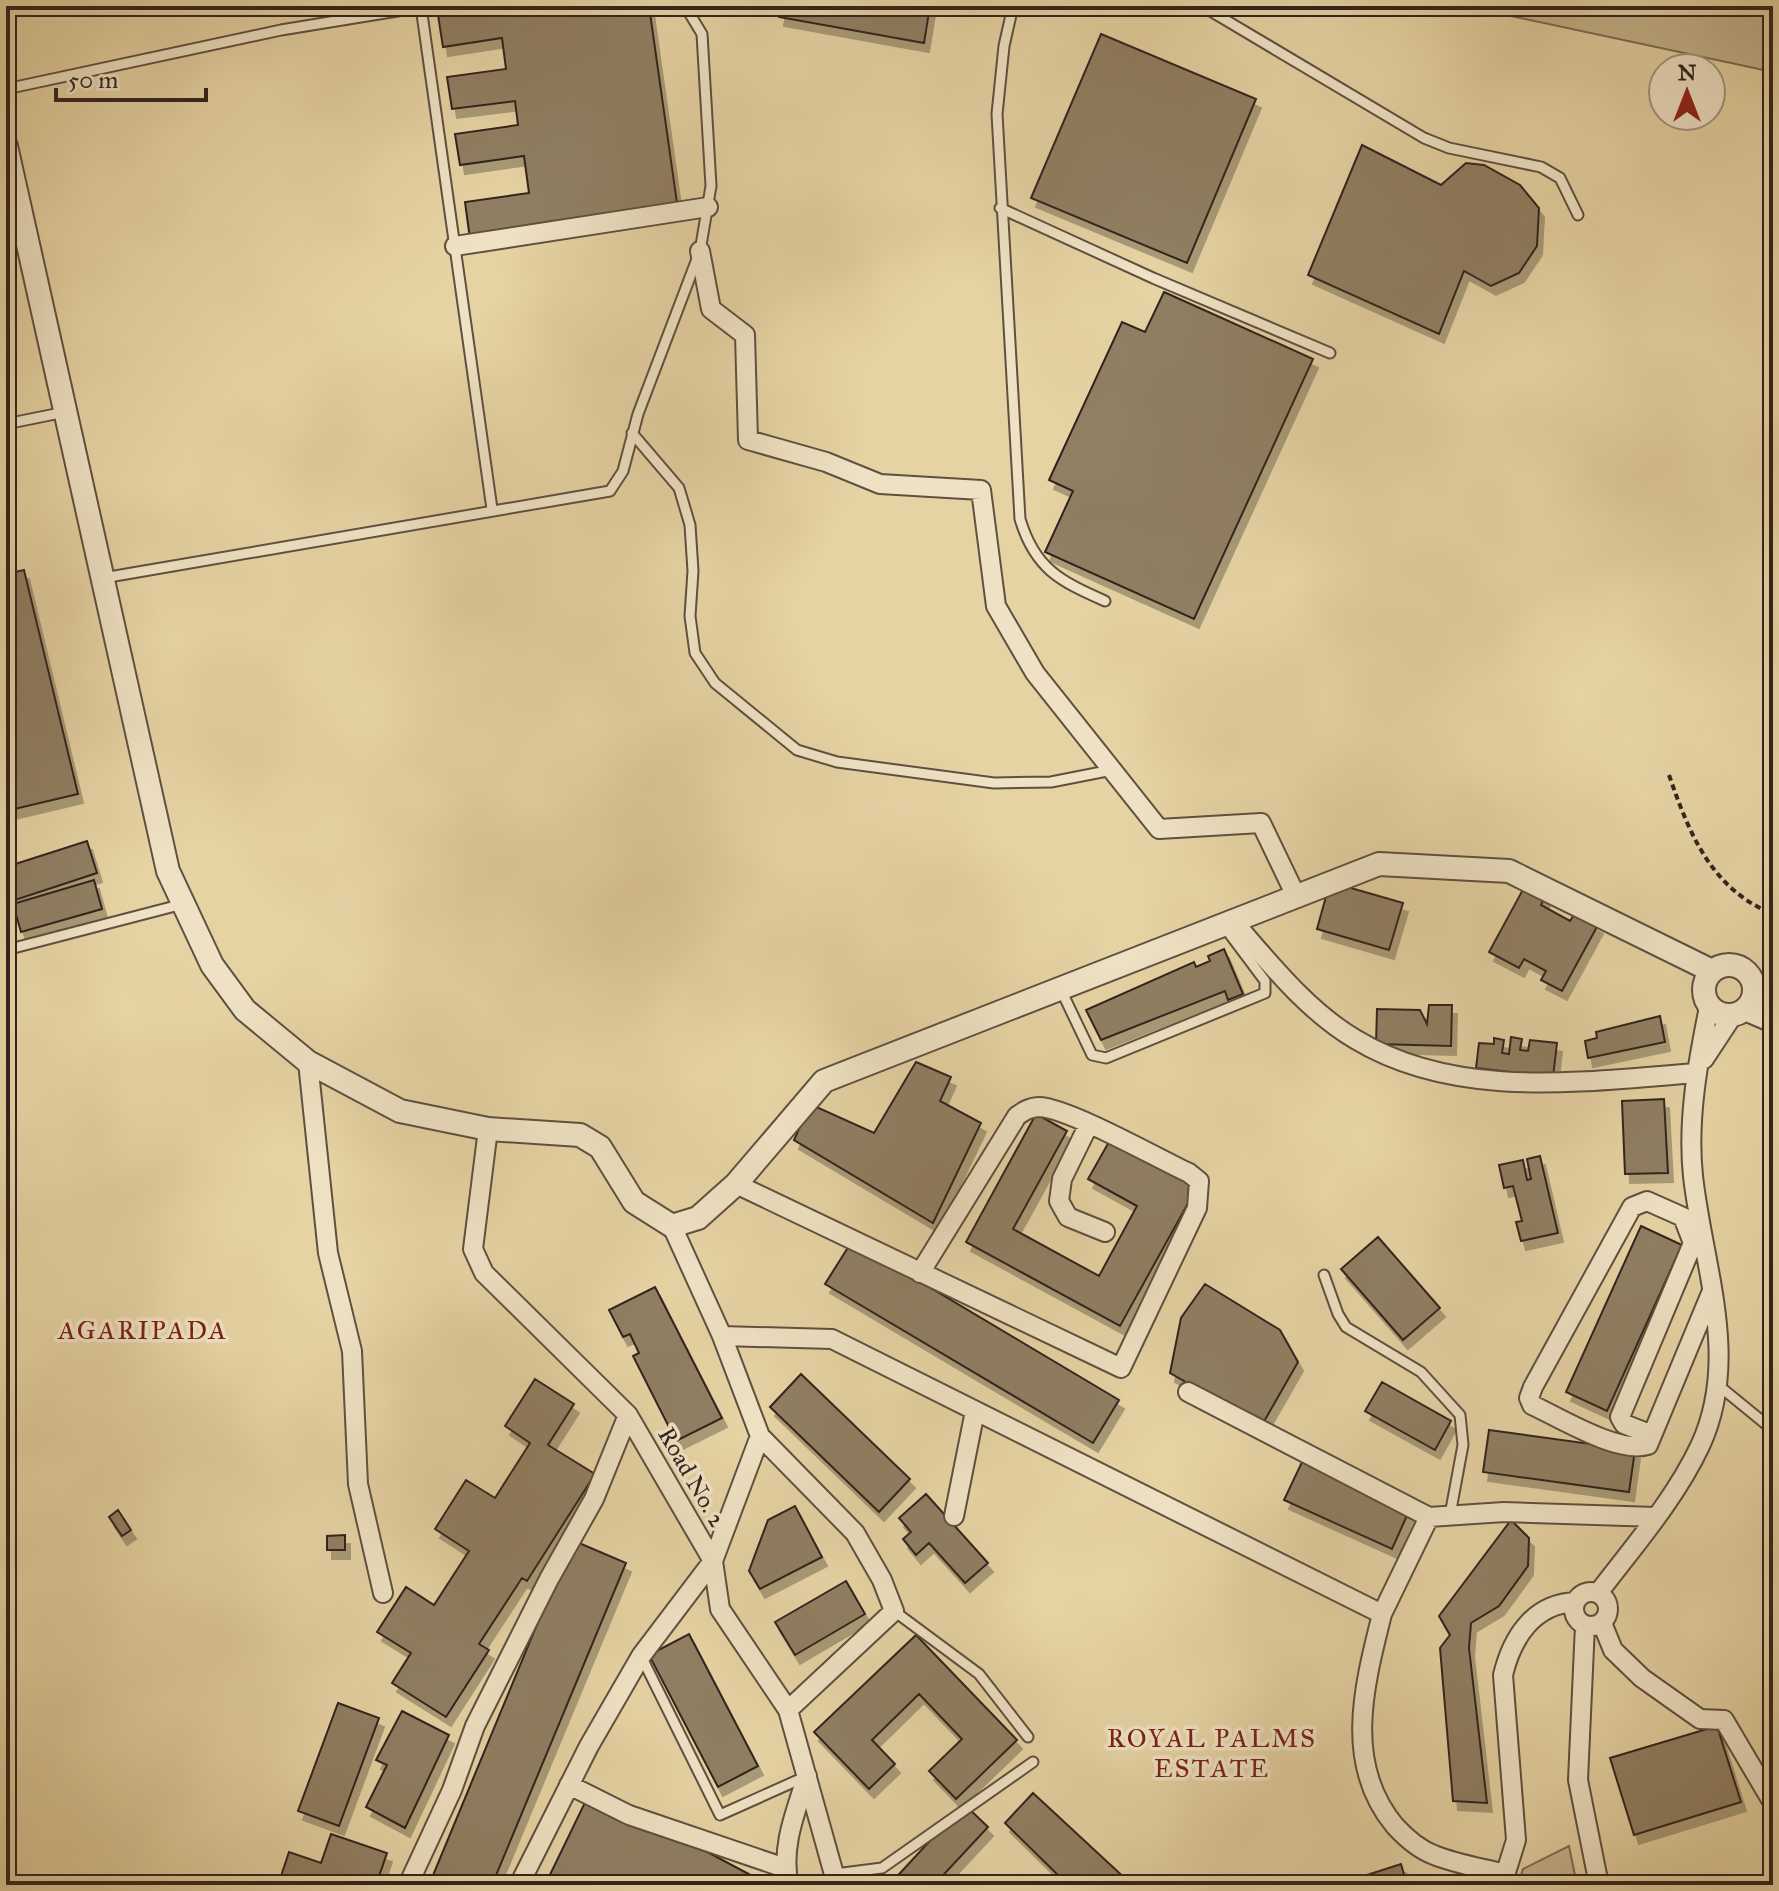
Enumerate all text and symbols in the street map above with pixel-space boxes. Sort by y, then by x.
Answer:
scale bar [56,52,206,102]
north arrow [1647,52,1727,132]
text: N [1678,59,1697,86]
text: 50 m [68,65,118,95]
district label: AGARIPADA [57,1314,228,1346]
street label: Road No. 2 [651,1422,733,1532]
district label: ROYAL PALMS ESTATE [1107,1722,1317,1784]

